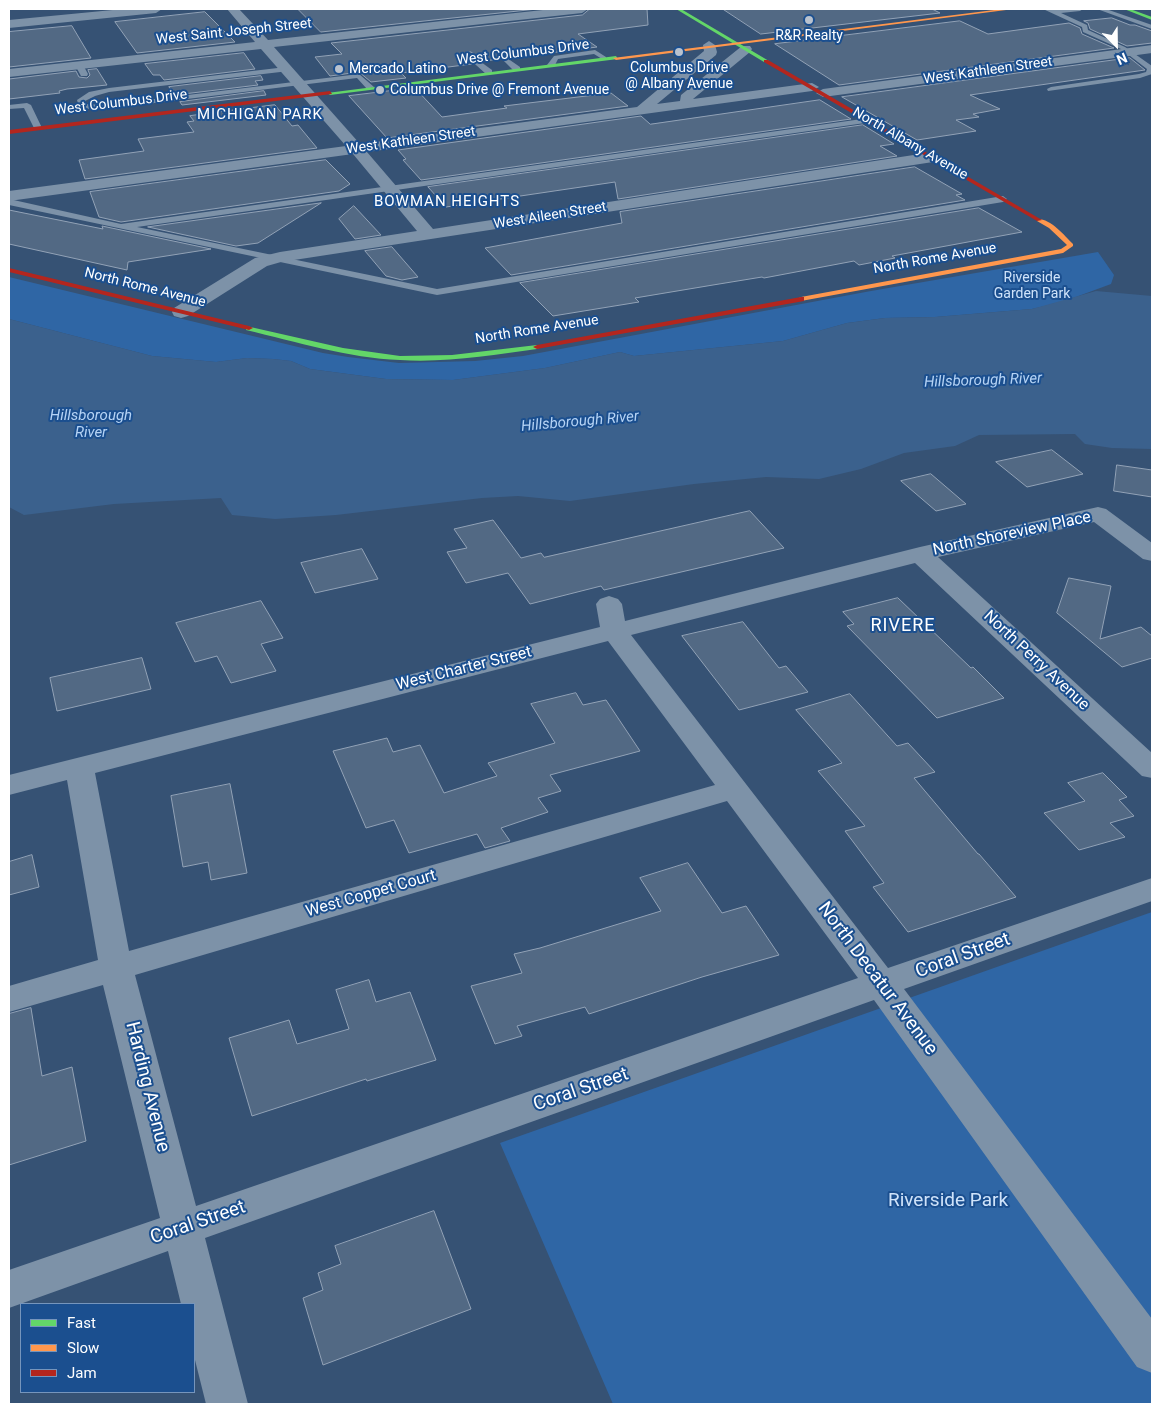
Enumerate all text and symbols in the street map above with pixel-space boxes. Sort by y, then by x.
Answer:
marker: R&R Realty [803,14,815,26]
street label: West Saint Joseph Street [155,15,313,49]
north arrow [1091,20,1141,70]
place label: R&R Realty [775,28,843,44]
street label: West Columbus Drive [456,37,590,69]
marker: Columbus Drive @ Albany Avenue [673,46,685,58]
text: N [1114,50,1130,68]
street label: West Kathleen Street [922,54,1054,88]
place label: Columbus Drive @ Albany Avenue [625,60,733,92]
place label: Mercado Latino [349,61,446,77]
marker: Mercado Latino [333,63,345,75]
place label: Columbus Drive @ Fremont Avenue [390,82,609,98]
marker: Columbus Drive @ Fremont Avenue [374,84,386,96]
street label: West Columbus Drive [54,87,188,119]
street label: North Albany Avenue [849,104,971,184]
district label: MICHIGAN PARK [195,106,325,124]
street label: West Kathleen Street [345,124,477,158]
district label: BOWMAN HEIGHTS [372,193,522,211]
street label: West Aileen Street [492,199,608,233]
street label: North Rome Avenue [872,240,998,278]
street label: North Rome Avenue [83,265,207,311]
park label: Riverside Garden Park [994,270,1070,302]
street label: North Rome Avenue [474,312,600,348]
water label: Hillsborough River [924,370,1042,392]
water label: Hillsborough River [50,407,132,442]
water label: Hillsborough River [520,408,640,436]
street label: North Shoreview Place [931,508,1093,560]
street label: North Perry Avenue [979,607,1093,715]
district label: RIVERE [870,615,936,637]
street label: West Charter Street [394,643,534,695]
street label: West Coppet Court [304,866,438,922]
street label: North Decatur Avenue [812,898,942,1060]
street label: Coral Street [913,928,1013,984]
street label: Harding Avenue [120,1019,174,1155]
street label: Coral Street [530,1063,632,1117]
park label: Riverside Park [888,1190,1008,1212]
street label: Coral Street [147,1196,249,1250]
legend [20,1303,195,1393]
text: Fast [67,1314,96,1332]
text: Slow [67,1339,99,1357]
text: Jam [67,1364,97,1382]

